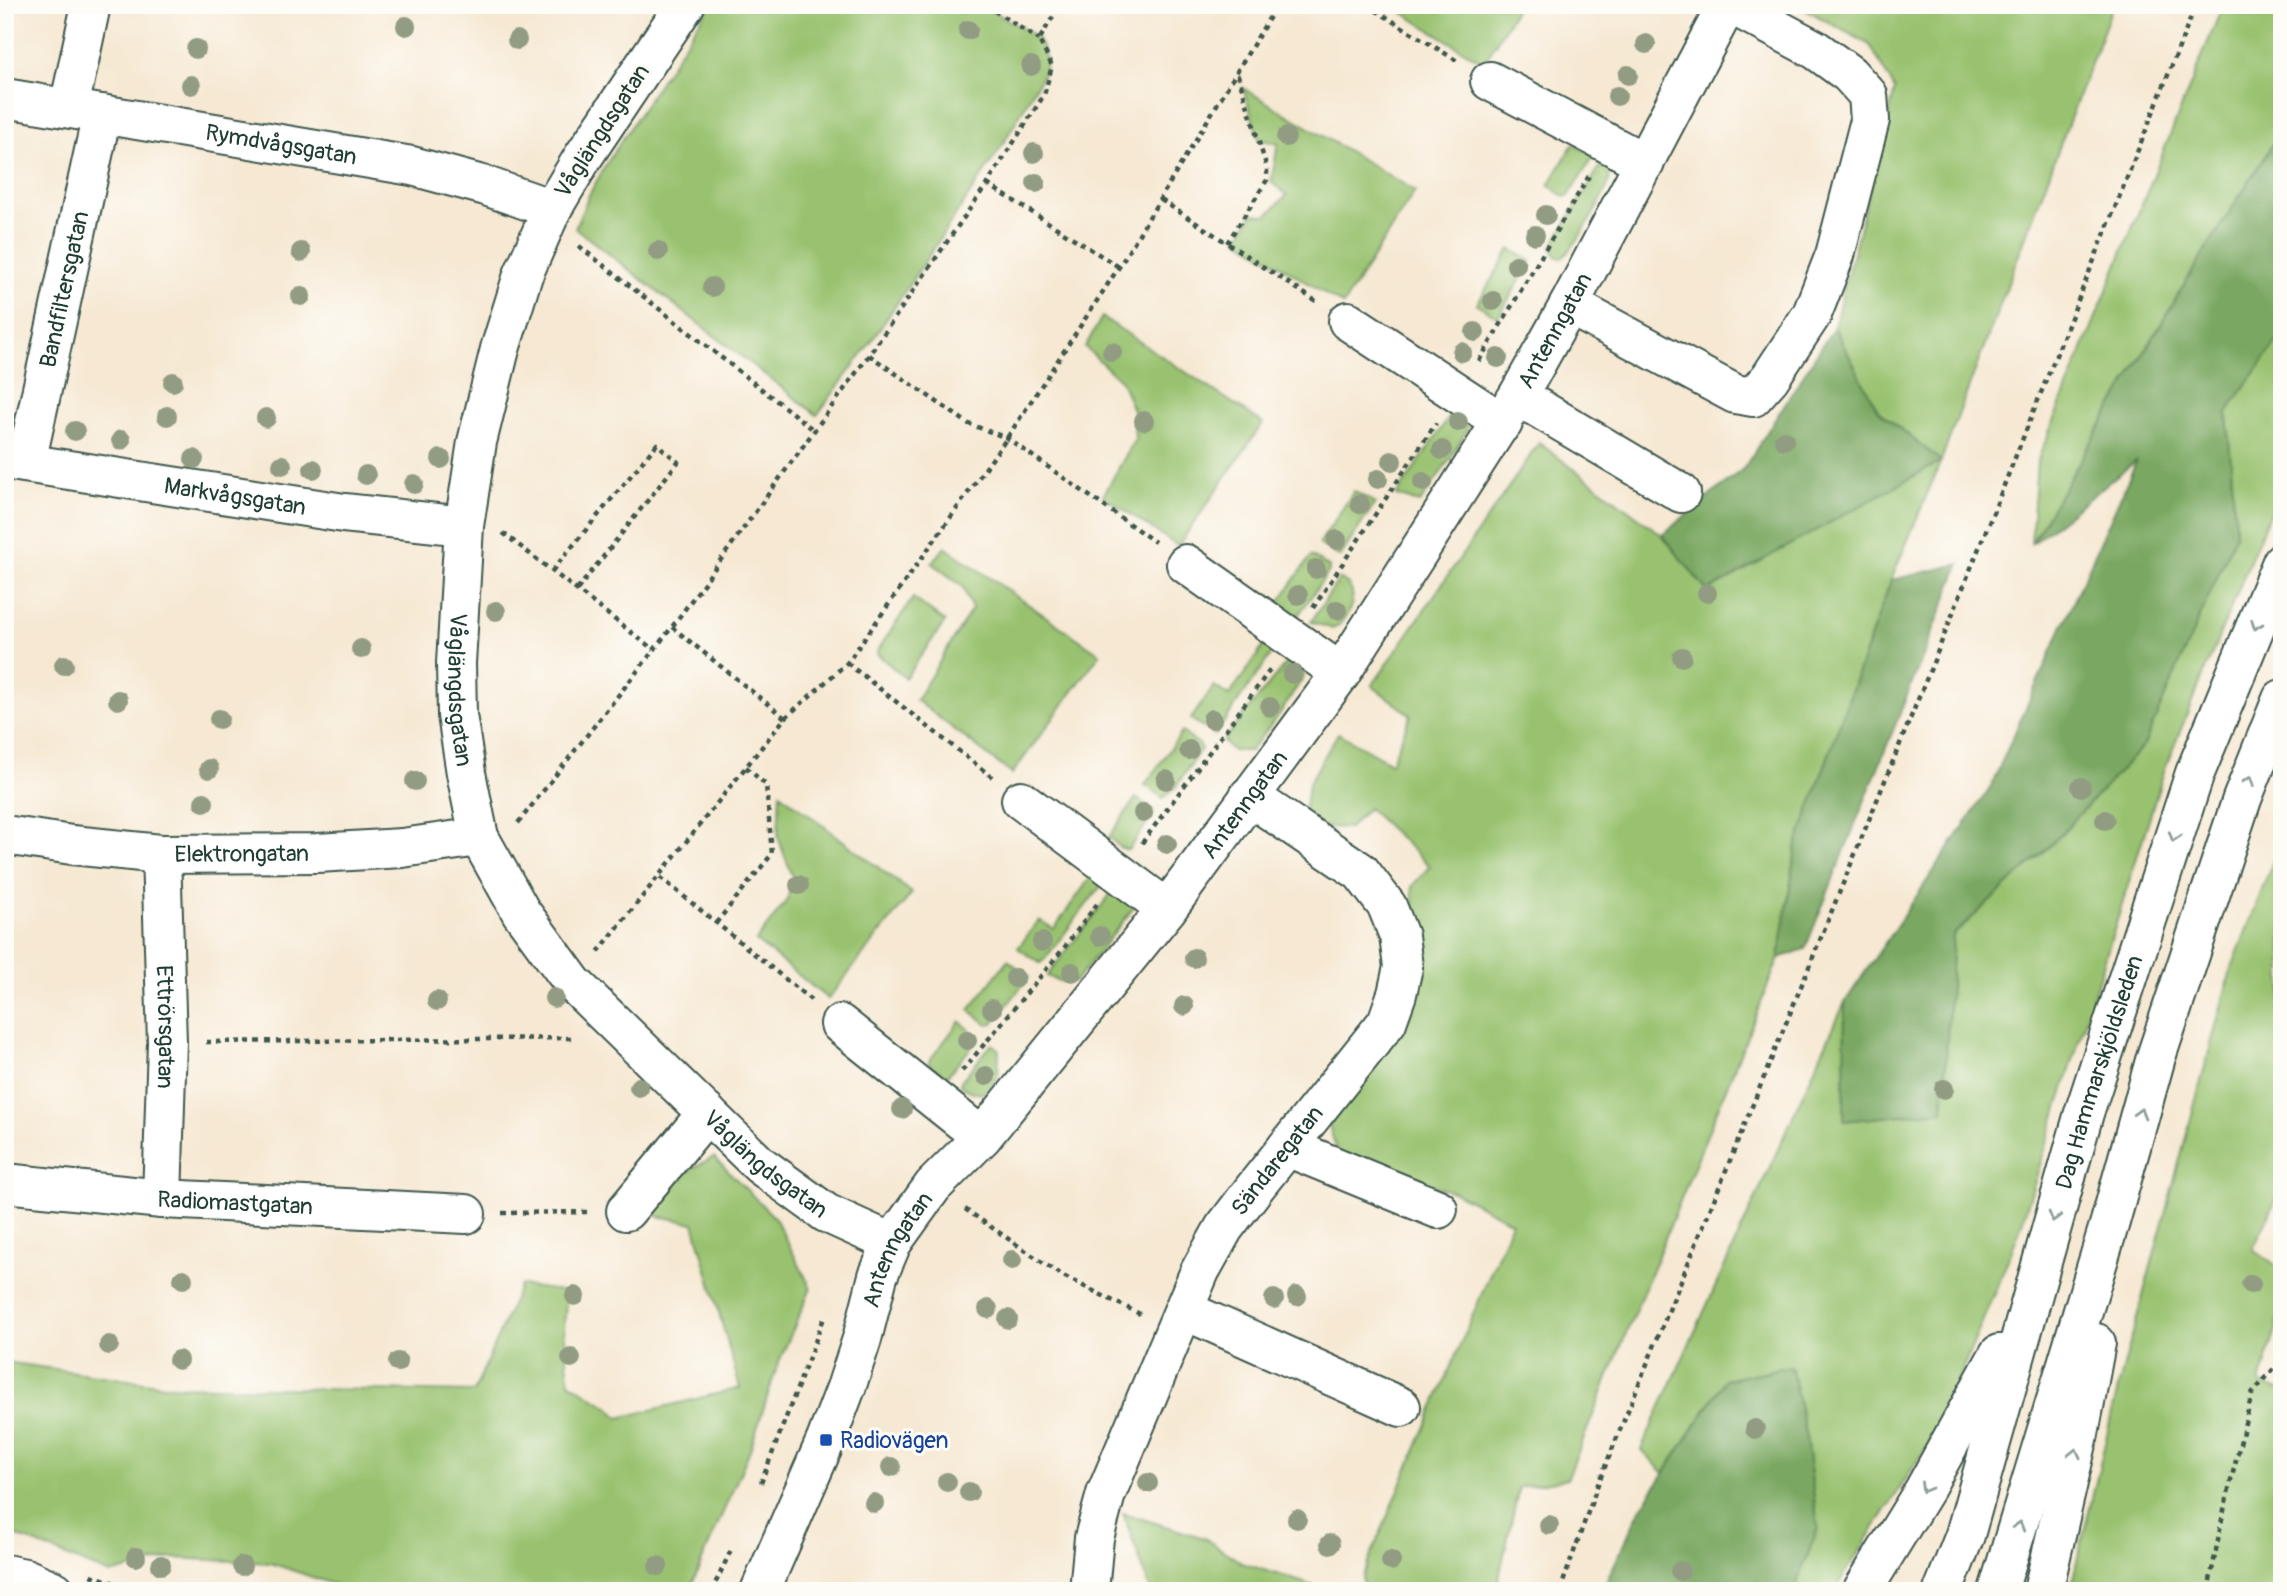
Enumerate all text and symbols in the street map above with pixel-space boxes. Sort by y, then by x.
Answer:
street label: Våglängdsgatan [548,59,656,203]
street label: Rymdvågsgatan [203,117,359,171]
street label: Bandfiltersgatan [33,208,95,370]
street label: Antenngatan [1511,268,1598,393]
street label: Markvågsgatan [162,471,308,521]
street label: Våglängdsgatan [441,612,479,768]
one-way arrow [2250,618,2264,630]
street label: Antenngatan [1195,744,1294,864]
one-way arrow [2241,775,2255,787]
one-way arrow [2168,830,2182,843]
street label: Elektrongatan [174,839,309,868]
street label: Dag Hammarskjöldsleden [2049,951,2149,1193]
street label: Ettrörsgatan [150,965,182,1089]
street label: Sändaregatan [1224,1099,1329,1221]
street label: Våglängdsgatan [698,1104,834,1224]
one-way arrow [2132,1107,2147,1119]
street label: Radiomastgatan [157,1184,314,1221]
street label: Antenngatan [856,1186,939,1311]
one-way arrow [2048,1211,2063,1223]
place label: Radiovägen [840,1426,949,1455]
marker: Radiovägen [818,1432,834,1448]
one-way arrow [2067,1447,2081,1459]
one-way arrow [1921,1480,1934,1493]
one-way arrow [2010,1520,2025,1532]

